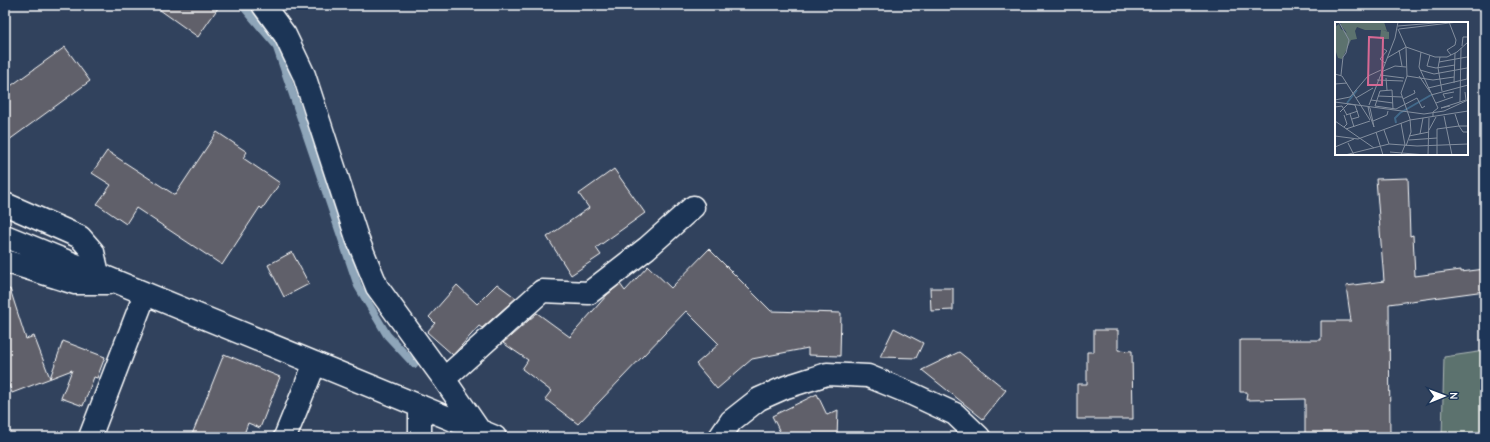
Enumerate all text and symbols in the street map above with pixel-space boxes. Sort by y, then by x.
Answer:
inset map [1335,22,1468,155]
north arrow [1424,376,1464,416]
text: N [1447,392,1460,400]

